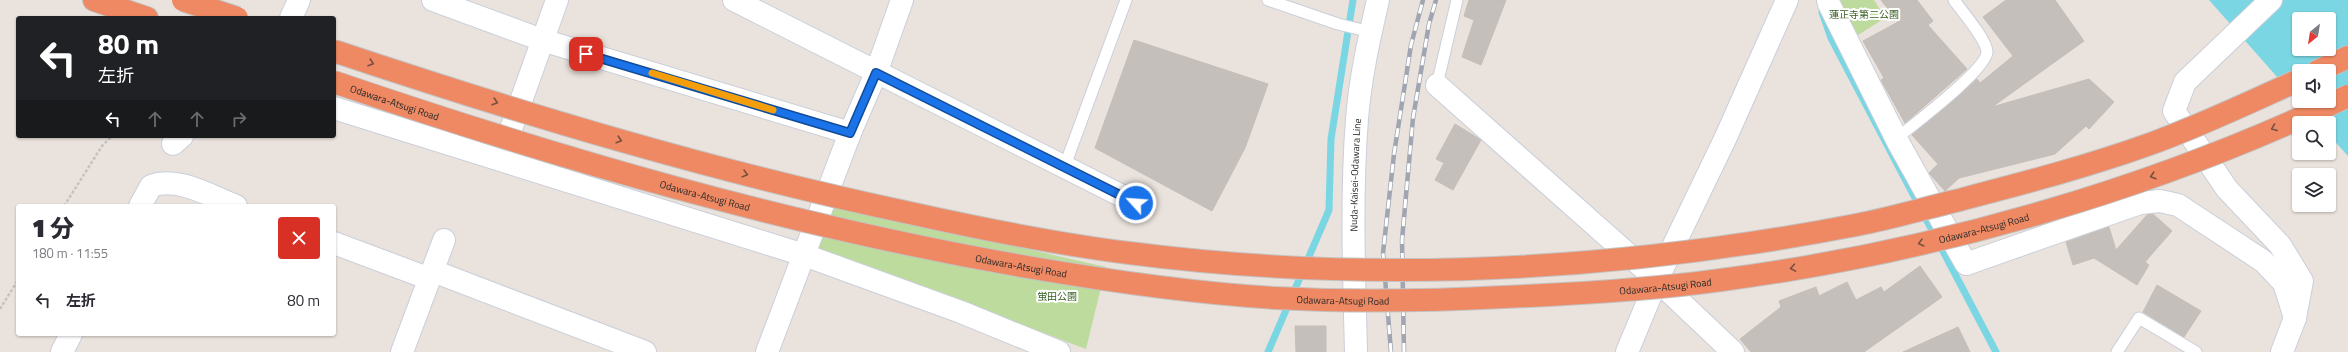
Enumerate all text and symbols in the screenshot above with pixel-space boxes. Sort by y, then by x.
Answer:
park label: 蓮正寺第二公園 [1829,7,1899,22]
north arrow [2292,12,2336,56]
map controls [2292,12,2336,212]
text: 80 m [98,22,159,65]
icon: left [32,32,84,84]
pin [569,37,603,71]
icon: arrive [575,43,597,65]
one-way arrow [367,59,374,67]
text: 左折 [98,62,134,89]
button: sound [2292,64,2336,108]
street label: Odawara-Atsugi Road [348,81,441,124]
one-way arrow [491,97,498,106]
icon: left [102,108,124,130]
icon: ahead [144,108,166,130]
icon: ahead [186,108,208,130]
icon: right [228,108,250,130]
button: search [2292,116,2336,160]
street label: Nuda-Kaisei-Odawara Line [1346,118,1365,232]
one-way arrow [2270,124,2277,132]
one-way arrow [616,135,623,144]
button: layers [2292,168,2336,212]
one-way arrow [741,170,748,178]
one-way arrow [2149,171,2156,179]
street label: Odawara-Atsugi Road [658,177,752,215]
position arrow [1115,182,1157,224]
street label: Odawara-Atsugi Road [1937,209,2031,247]
text: 1 分 [32,210,74,246]
button: close [278,217,320,259]
one-way arrow [1917,238,1924,247]
text: 180 m · 11:55 [32,243,108,263]
street label: Odawara-Atsugi Road [974,251,1068,282]
one-way arrow [1790,264,1796,272]
street label: Odawara-Atsugi Road [1619,274,1713,299]
icon: left [32,289,54,311]
text: 左折 [66,289,96,312]
text: 80 m [287,289,320,312]
park label: 蛍田公園 [1037,289,1077,304]
street label: Odawara-Atsugi Road [1296,292,1389,309]

